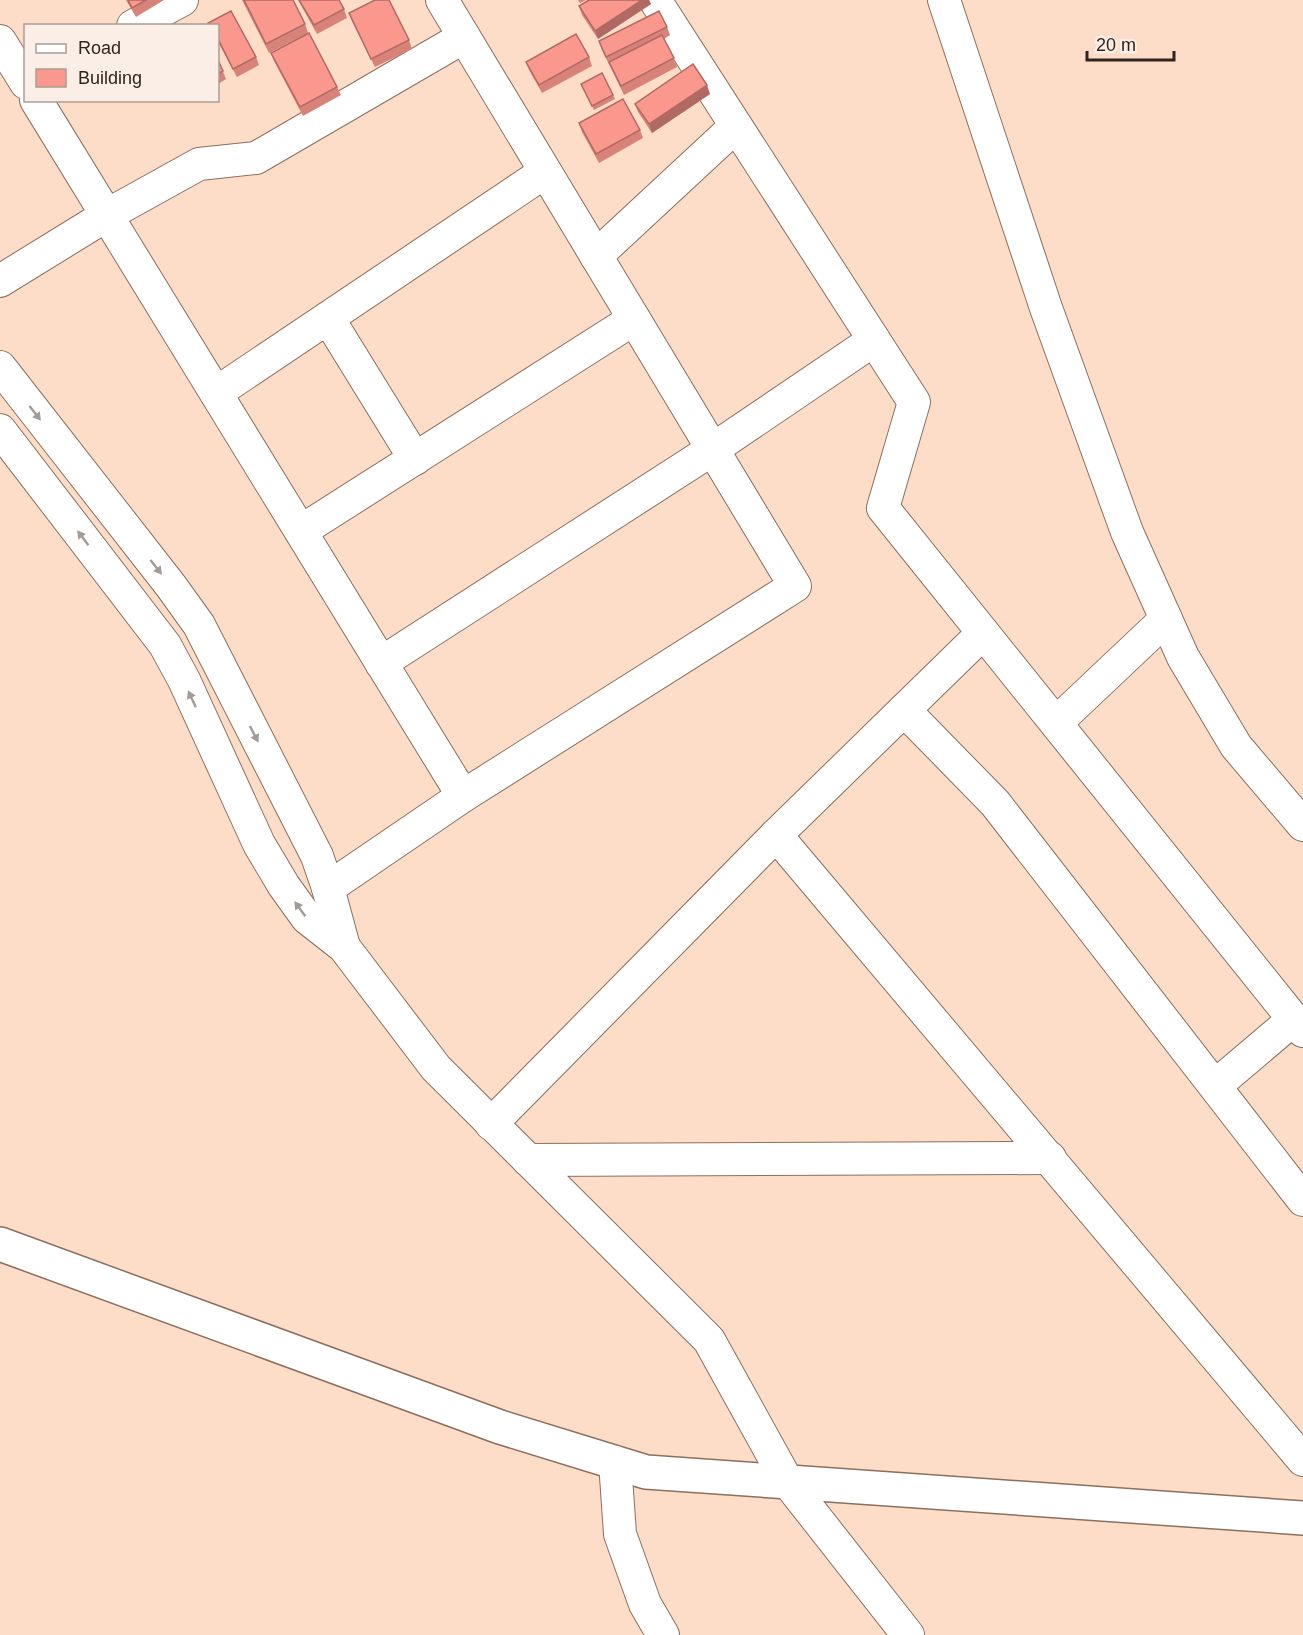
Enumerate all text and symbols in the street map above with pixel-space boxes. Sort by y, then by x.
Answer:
legend [24,24,219,102]
scale bar [1087,24,1174,62]
text: 20 m [1096,35,1136,55]
text: Road [78,38,121,58]
text: Building [78,68,142,88]
one-way arrow [29,406,41,421]
one-way arrow [76,530,89,546]
one-way arrow [149,559,161,574]
one-way arrow [187,689,197,707]
one-way arrow [249,726,259,743]
one-way arrow [295,901,307,916]

